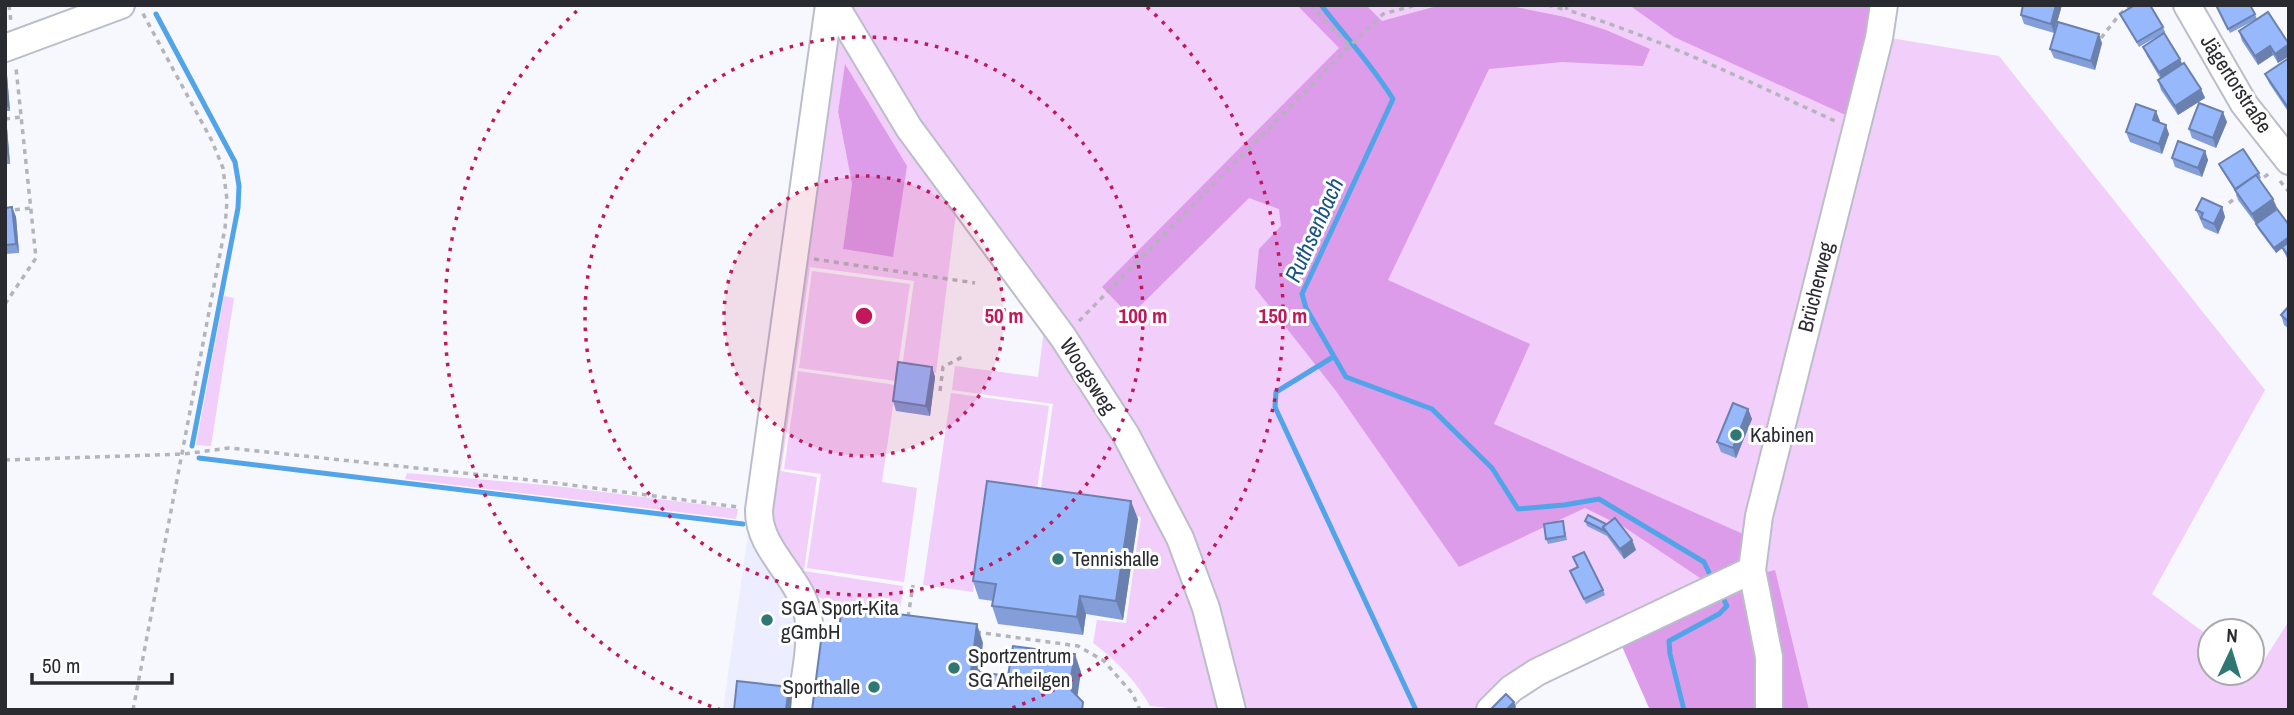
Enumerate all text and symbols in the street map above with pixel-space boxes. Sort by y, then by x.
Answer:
street label: Jägertorstraße [2194,29,2279,139]
water label: Ruthsenbach [1277,173,1350,287]
street label: Brücherweg [1790,238,1841,335]
text: 50 m [984,301,1024,330]
text: 100 m [1119,301,1167,330]
text: 150 m [1259,301,1307,330]
centre of rings [852,304,876,328]
street label: Woogsweg [1053,332,1124,420]
place label: Kabinen [1750,420,1814,449]
marker: Kabinen [1728,427,1744,443]
place label: Tennishalle [1072,544,1159,573]
marker: Tennishalle [1050,551,1066,567]
place label: SGA Sport-Kita gGmbH [781,593,899,646]
marker: SGA Sport-Kita gGmbH [759,612,775,628]
north arrow [2196,617,2266,687]
text: N [2226,622,2239,648]
place label: Sportzentrum SG Arheilgen [968,641,1071,694]
scale bar [32,642,172,686]
text: 50 m [42,651,80,680]
marker: Sportzentrum SG Arheilgen [946,660,962,676]
place label: Sporthalle [782,672,860,701]
marker: Sporthalle [866,679,882,695]

